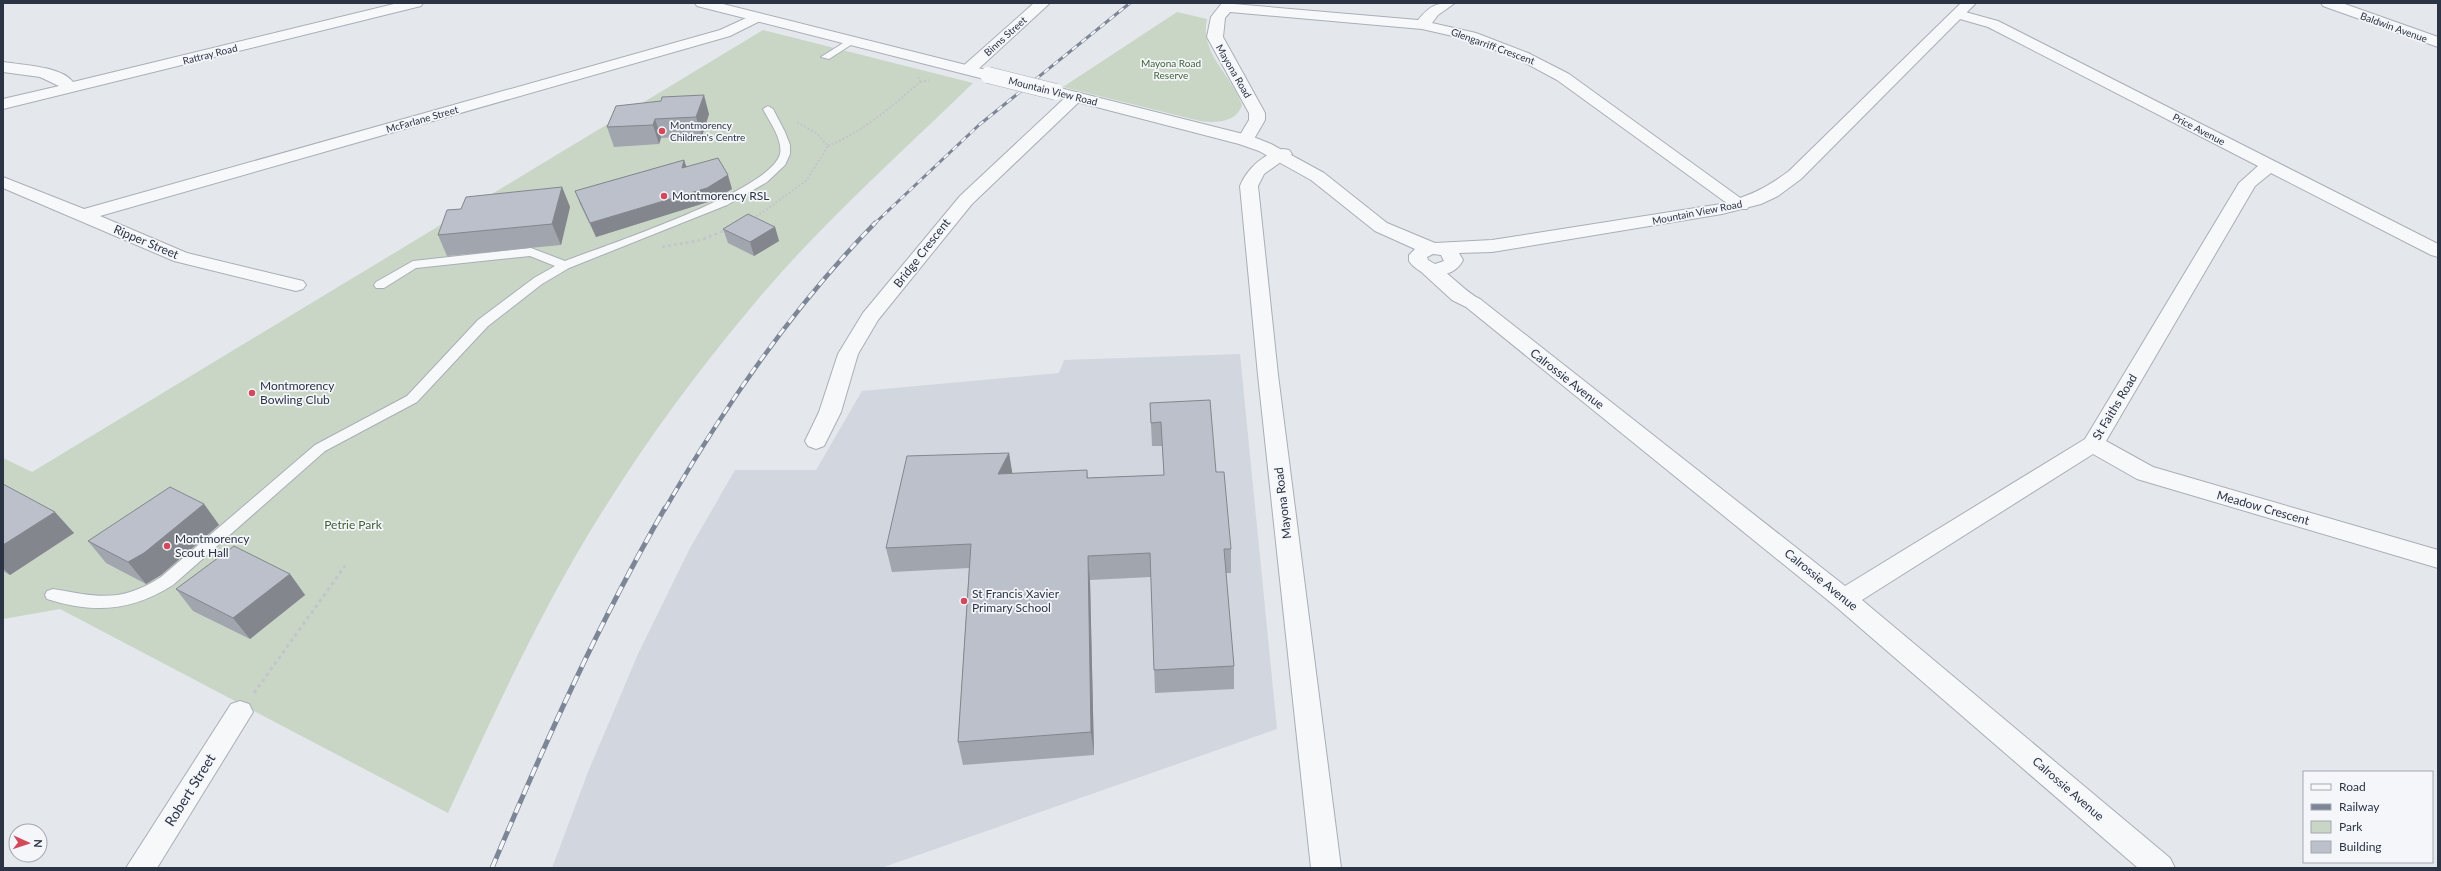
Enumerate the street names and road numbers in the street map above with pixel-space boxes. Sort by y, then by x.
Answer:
street label: Baldwin Avenue [2359,9,2429,45]
street label: Binns Street [981,13,1029,58]
street label: Glengarriff Crescent [1450,25,1537,67]
street label: Rattray Road [181,41,239,67]
street label: Mayona Road [1214,42,1254,100]
street label: Mountain View Road [1007,74,1099,108]
street label: McFarlane Street [385,103,460,135]
street label: Price Avenue [2171,111,2227,147]
street label: Mountain View Road [1651,197,1743,227]
street label: Bridge Crescent [890,215,954,290]
street label: Ripper Street [112,221,181,262]
street label: Calrossie Avenue [1527,345,1607,412]
street label: St Faiths Road [2089,371,2140,442]
street label: Mayona Road [1271,466,1294,540]
street label: Meadow Crescent [2215,487,2312,528]
street label: Calrossie Avenue [1782,546,1861,614]
street label: Robert Street [161,750,219,829]
street label: Calrossie Avenue [2030,754,2107,824]

